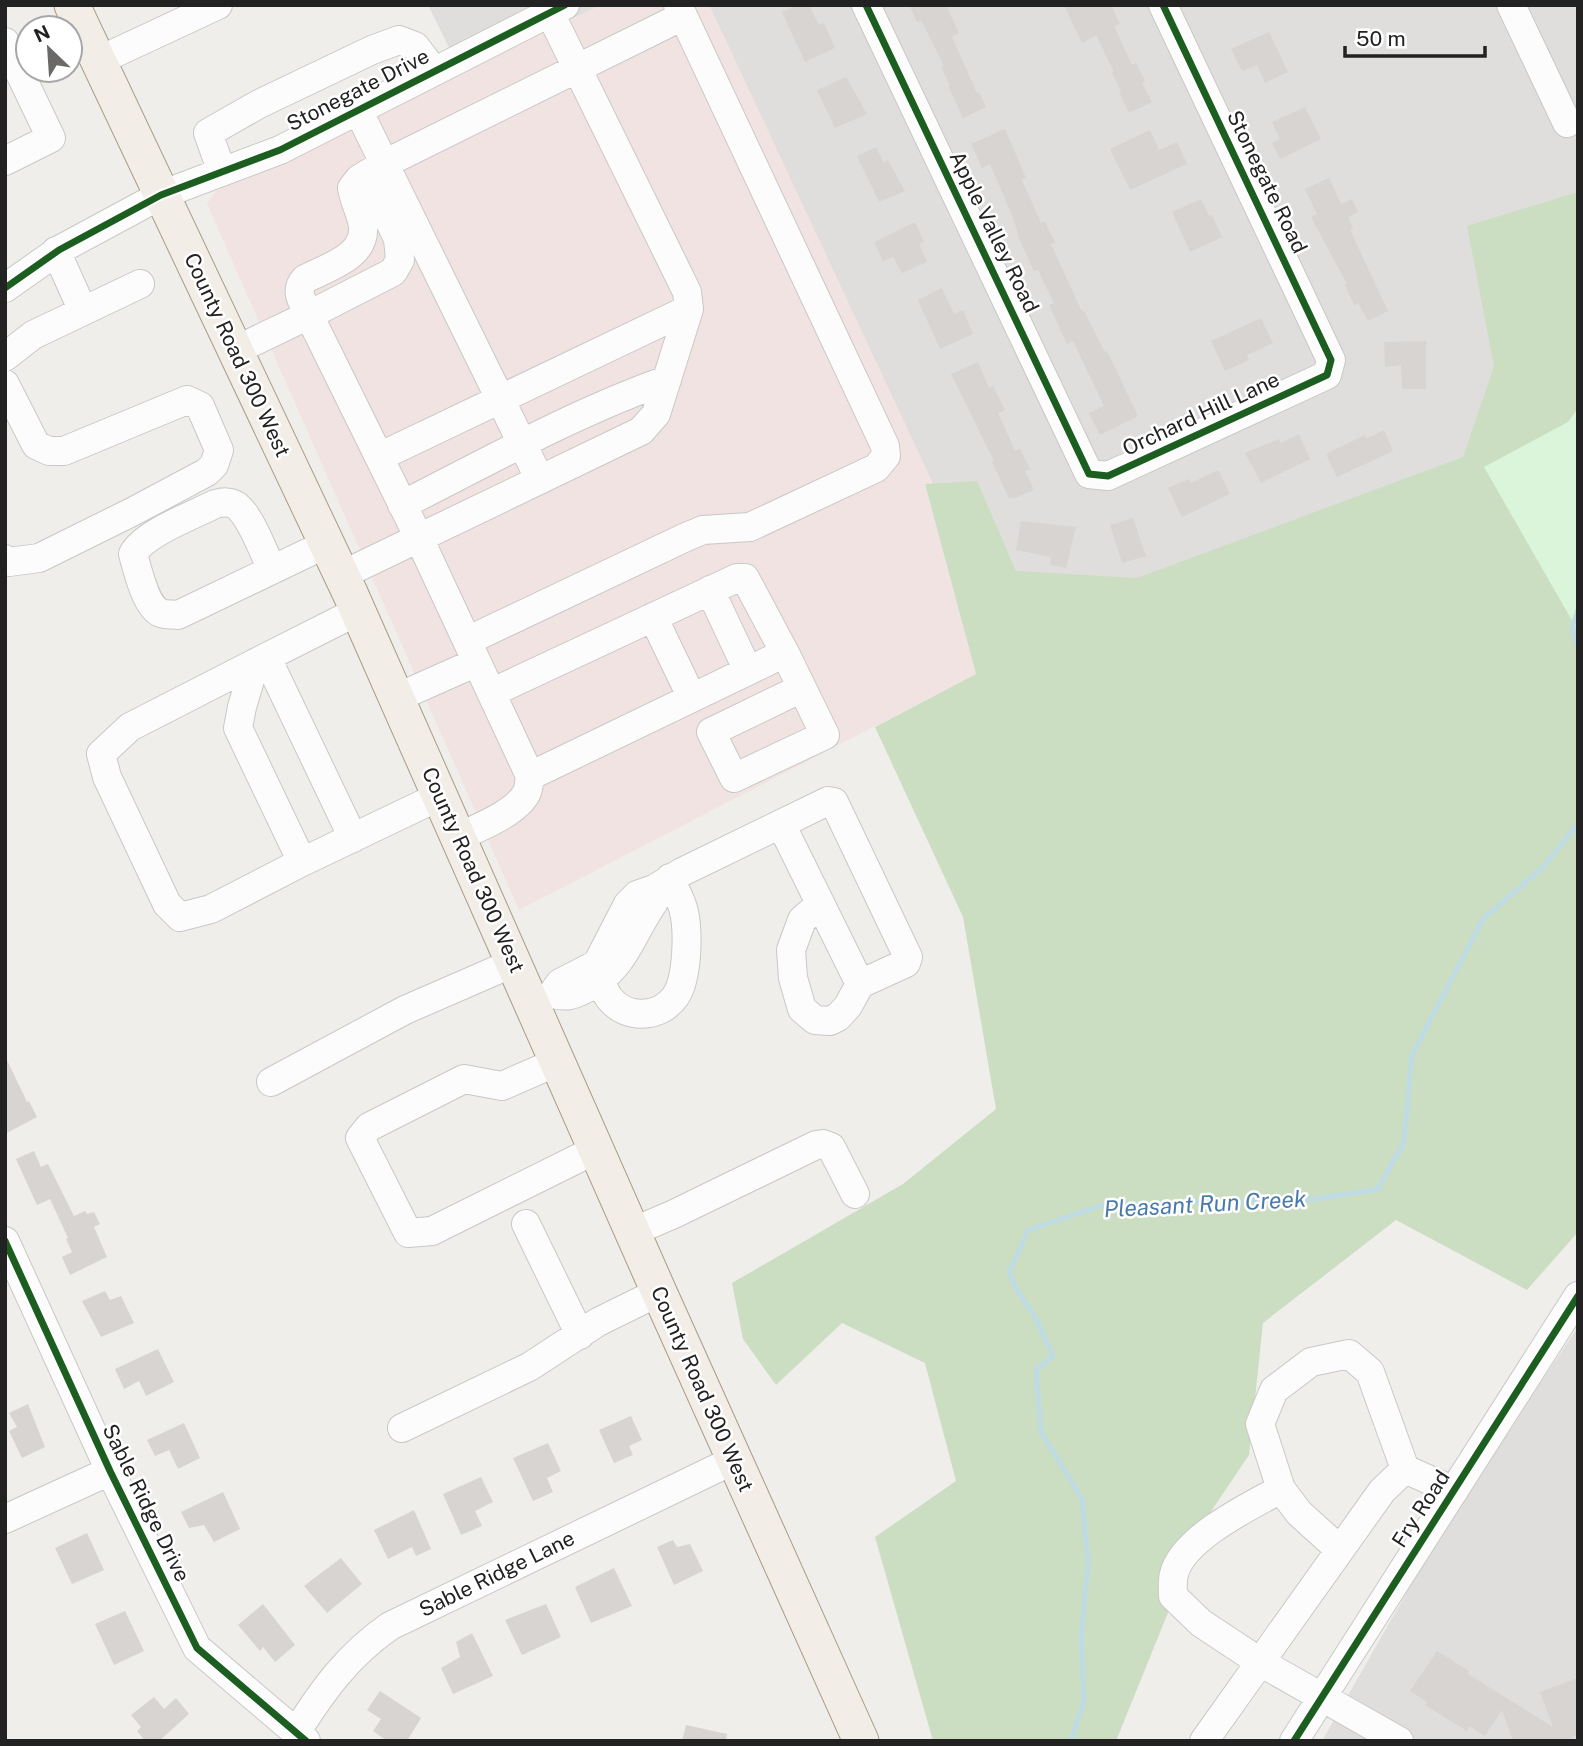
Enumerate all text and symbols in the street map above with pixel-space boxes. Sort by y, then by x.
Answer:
north arrow [14,14,84,84]
scale bar [1345,14,1485,58]
text: N [30,20,53,47]
text: 50 m [1356,26,1406,51]
street label: Stonegate Drive [282,43,433,136]
street label: Stonegate Road [1222,106,1313,257]
street label: Apple Valley Road [945,147,1044,317]
street label: County Road 300 West [179,249,296,461]
street label: Orchard Hill Lane [1118,366,1283,461]
street label: County Road 300 West [417,763,530,976]
water label: Pleasant Run Creek [1103,1185,1307,1222]
street label: County Road 300 West [646,1282,759,1495]
street label: Sable Ridge Drive [97,1420,195,1586]
street label: Fry Road [1386,1465,1455,1552]
street label: Sable Ridge Lane [415,1525,578,1622]

